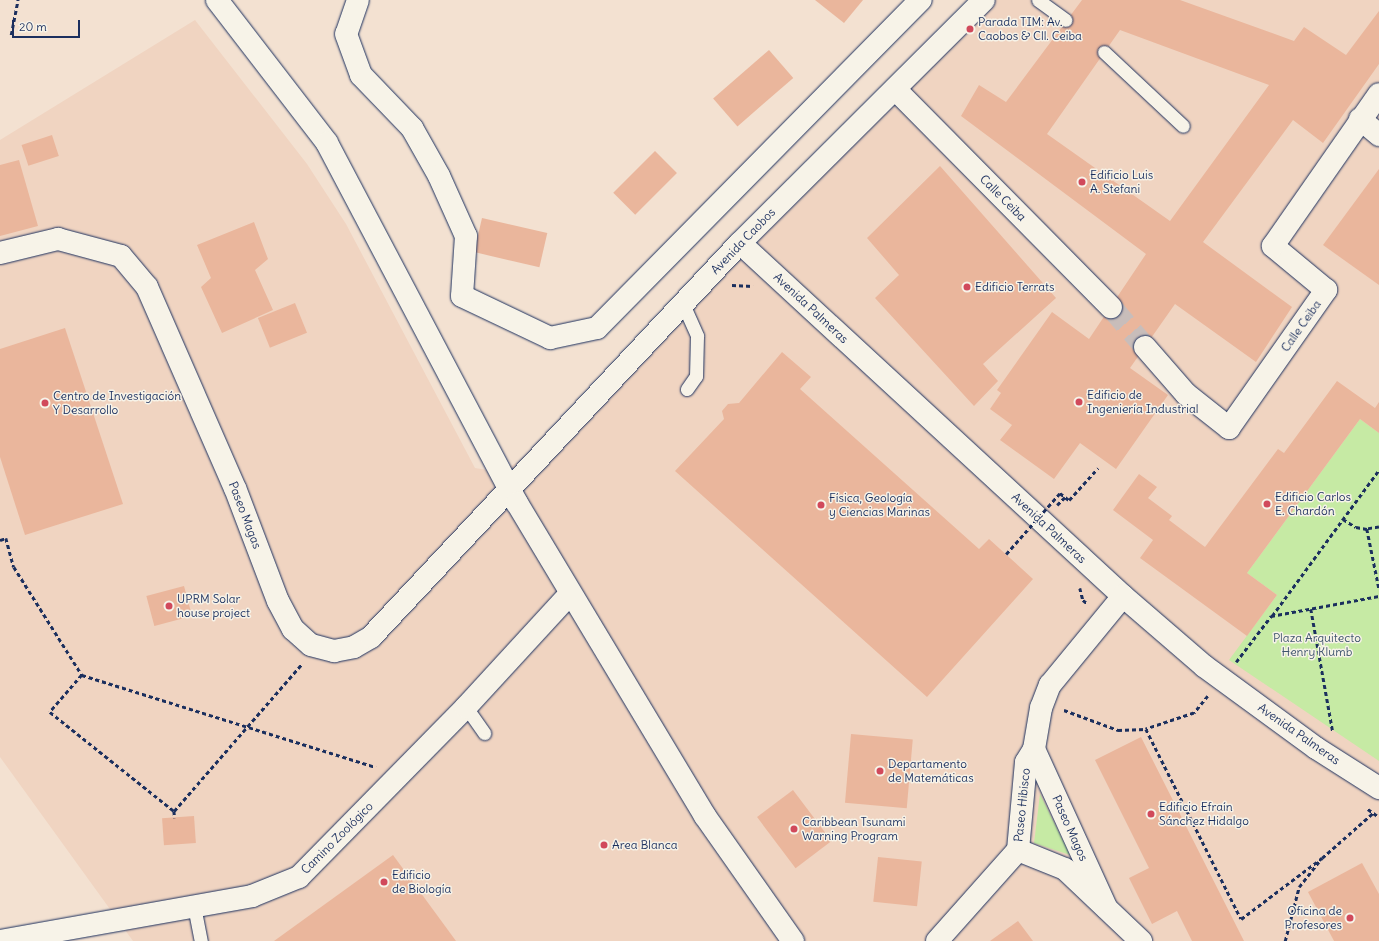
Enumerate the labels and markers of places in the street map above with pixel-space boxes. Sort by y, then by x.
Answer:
place label: Parada TIM: Av. Caobos & Cll. Ceiba [978,15,1082,43]
marker: Parada TIM: Av. Caobos & Cll. Ceiba [965,24,975,34]
place label: Edificio Luis A. Stefani [1090,168,1153,196]
marker: Edificio Luis A. Stefani [1077,177,1087,187]
place label: Edificio Terrats [975,280,1055,294]
marker: Edificio Terrats [962,282,972,292]
place label: Edificio de Ingeniería Industrial [1087,388,1198,416]
place label: Centro de Investigación Y Desarrollo [53,389,181,417]
marker: Edificio de Ingeniería Industrial [1074,397,1084,407]
marker: Centro de Investigación Y Desarrollo [40,398,50,408]
place label: Edificio Carlos E. Chardón [1275,490,1351,518]
place label: Física, Geología y Ciencias Marinas [829,491,930,519]
marker: Edificio Carlos E. Chardón [1262,499,1272,509]
marker: Física, Geología y Ciencias Marinas [816,500,826,510]
place label: UPRM Solar house project [177,592,250,620]
marker: UPRM Solar house project [164,601,174,611]
place label: Departamento de Matemáticas [888,757,974,785]
marker: Departamento de Matemáticas [875,766,885,776]
place label: Edificio Efraín Sánchez Hidalgo [1159,800,1249,828]
marker: Edificio Efraín Sánchez Hidalgo [1146,809,1156,819]
place label: Caribbean Tsunami Warning Program [802,815,905,843]
marker: Caribbean Tsunami Warning Program [789,824,799,834]
place label: Area Blanca [612,838,678,852]
marker: Area Blanca [599,840,609,850]
place label: Edificio de Biología [392,868,451,896]
marker: Edificio de Biología [379,877,389,887]
place label: Oficina de Profesores [1285,904,1342,932]
marker: Oficina de Profesores [1345,913,1355,923]

